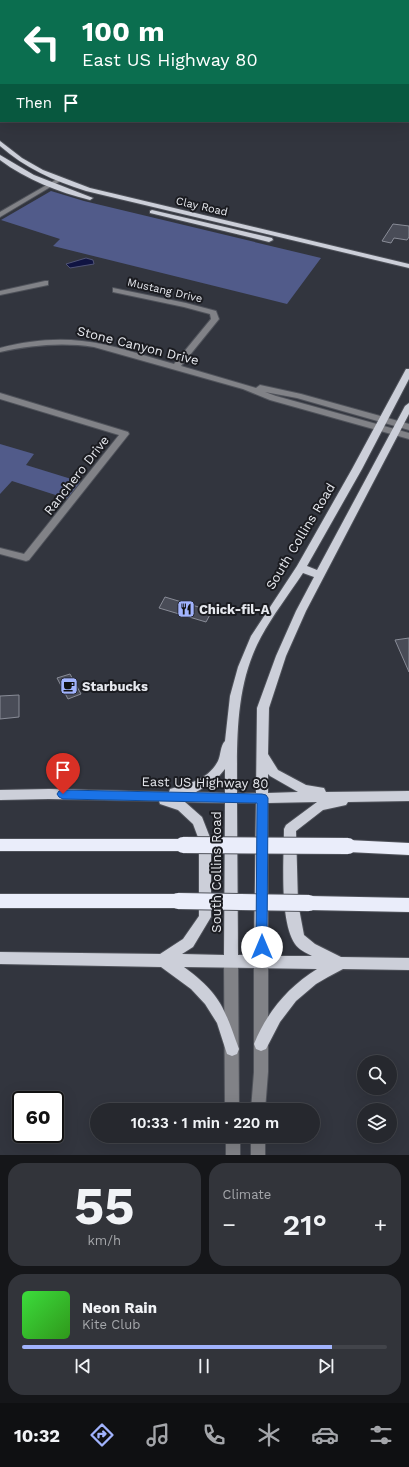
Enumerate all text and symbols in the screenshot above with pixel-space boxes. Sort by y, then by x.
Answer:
text: 100 m [82,15,165,48]
icon: left [16,16,68,68]
text: East US Highway 80 [82,49,258,70]
icon: arrive [60,92,82,114]
text: Then [16,94,52,112]
street label: Clay Road [175,194,229,219]
street label: Mustang Drive [126,276,204,305]
street label: Stone Canyon Drive [75,323,200,368]
street label: Ranchero Drive [41,433,112,518]
street label: South Collins Road [263,480,338,592]
restaurant icon: Chick-fil-A [176,599,196,619]
place label: Chick-fil-A [199,602,270,617]
cafe icon: Starbucks [59,676,79,696]
place label: Starbucks [82,679,148,694]
pin [46,753,80,794]
icon: arrive [52,759,74,781]
street label: East US Highway 80 [141,774,269,791]
street label: South Collins Road [209,811,224,933]
position arrow [241,926,283,968]
map controls [357,1055,397,1143]
button: search [357,1055,397,1095]
speed limit sign: 60 [12,1091,64,1143]
button: layers [357,1103,397,1143]
text: 10:33 · 1 min · 220 m [131,1114,279,1132]
text: 55 [74,1176,135,1237]
text: Climate [223,1187,271,1202]
text: 21° [282,1207,327,1242]
text: − [223,1212,236,1237]
text: + [374,1212,387,1237]
text: km/h [88,1233,121,1248]
text: Neon Rain [82,1299,157,1317]
text: Kite Club [82,1317,140,1332]
icon: previous [72,1355,94,1377]
icon: pause [193,1355,215,1377]
icon: next [315,1355,337,1377]
icon: directions [88,1421,116,1449]
icon: music [144,1421,172,1449]
icon: phone [200,1421,228,1449]
icon: climate [255,1421,283,1449]
icon: car [311,1421,339,1449]
icon: filters [367,1421,395,1449]
text: 10:32 [14,1425,60,1446]

